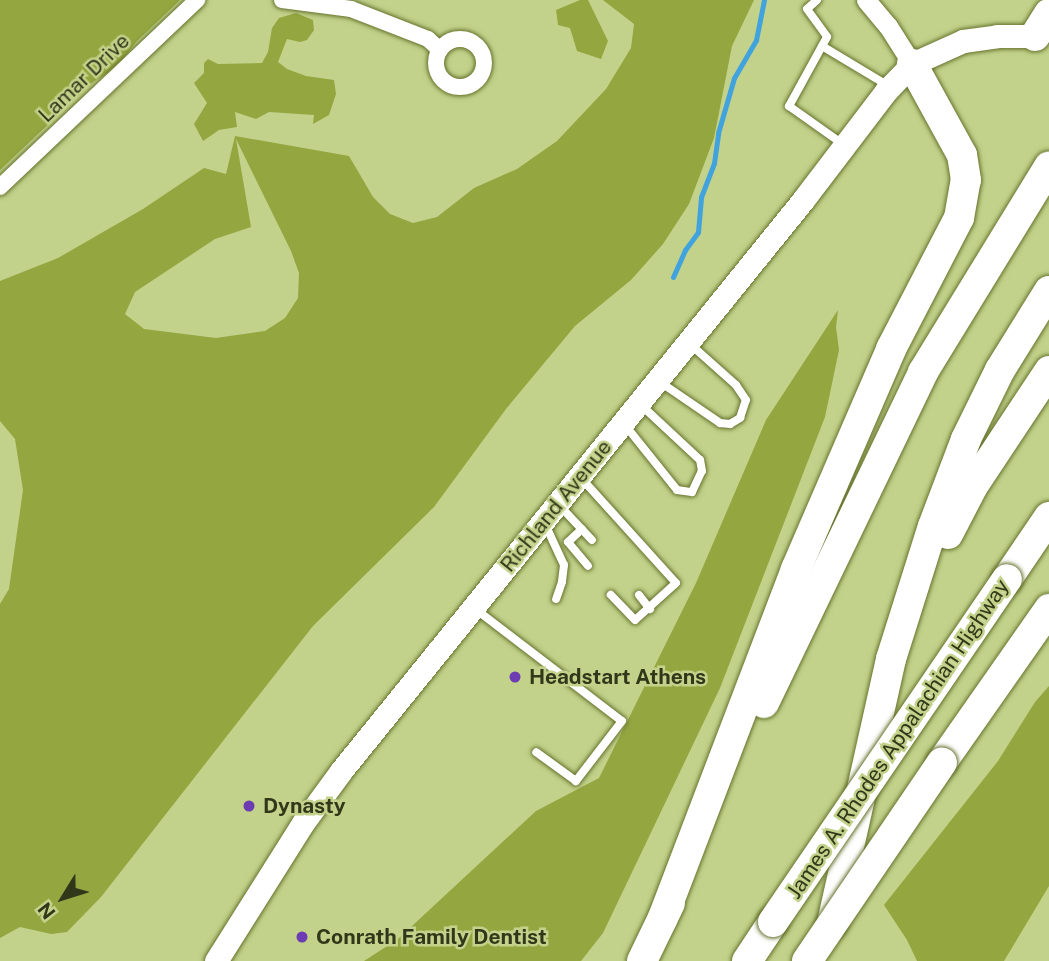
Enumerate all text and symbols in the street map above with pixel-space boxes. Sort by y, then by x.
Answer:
street label: Lamar Drive [33,28,135,128]
street label: Richland Avenue [495,435,617,577]
street label: James A. Rhodes Appalachian Highway [781,575,1015,903]
place label: Headstart Athens [529,664,706,690]
marker: Headstart Athens [507,669,523,685]
place label: Dynasty [263,793,346,819]
marker: Dynasty [241,798,257,814]
north arrow [28,863,98,933]
text: N [33,898,60,924]
place label: Conrath Family Dentist [316,924,547,950]
marker: Conrath Family Dentist [294,929,310,945]

